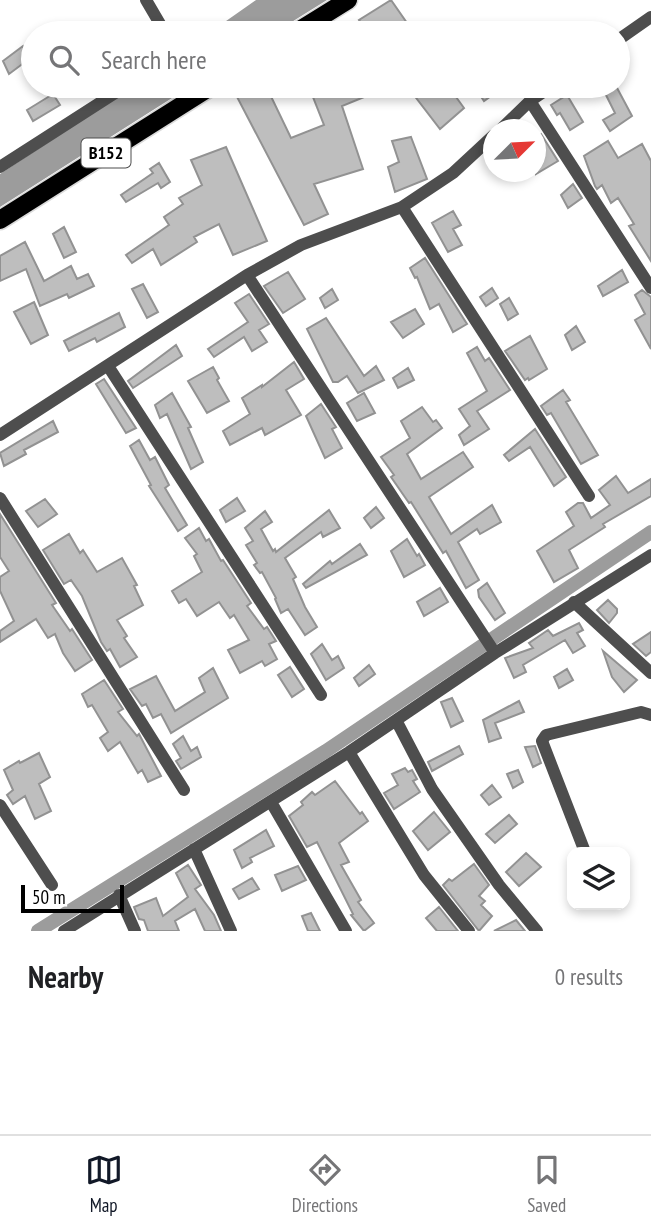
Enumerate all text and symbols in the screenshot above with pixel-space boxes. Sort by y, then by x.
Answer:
search box [21,21,630,98]
icon: search [45,41,83,79]
text: Search here [101,43,207,76]
north arrow [483,119,546,182]
road number: B152 [82,138,130,168]
map controls [567,847,630,910]
button: layers [567,847,630,910]
scale bar [21,882,124,914]
text: 50 m [32,885,66,909]
text: Nearby [28,957,103,996]
text: 0 results [555,962,623,991]
tab: Map [85,1151,123,1217]
tab: Directions [292,1151,358,1217]
tab: Saved [527,1151,566,1217]

